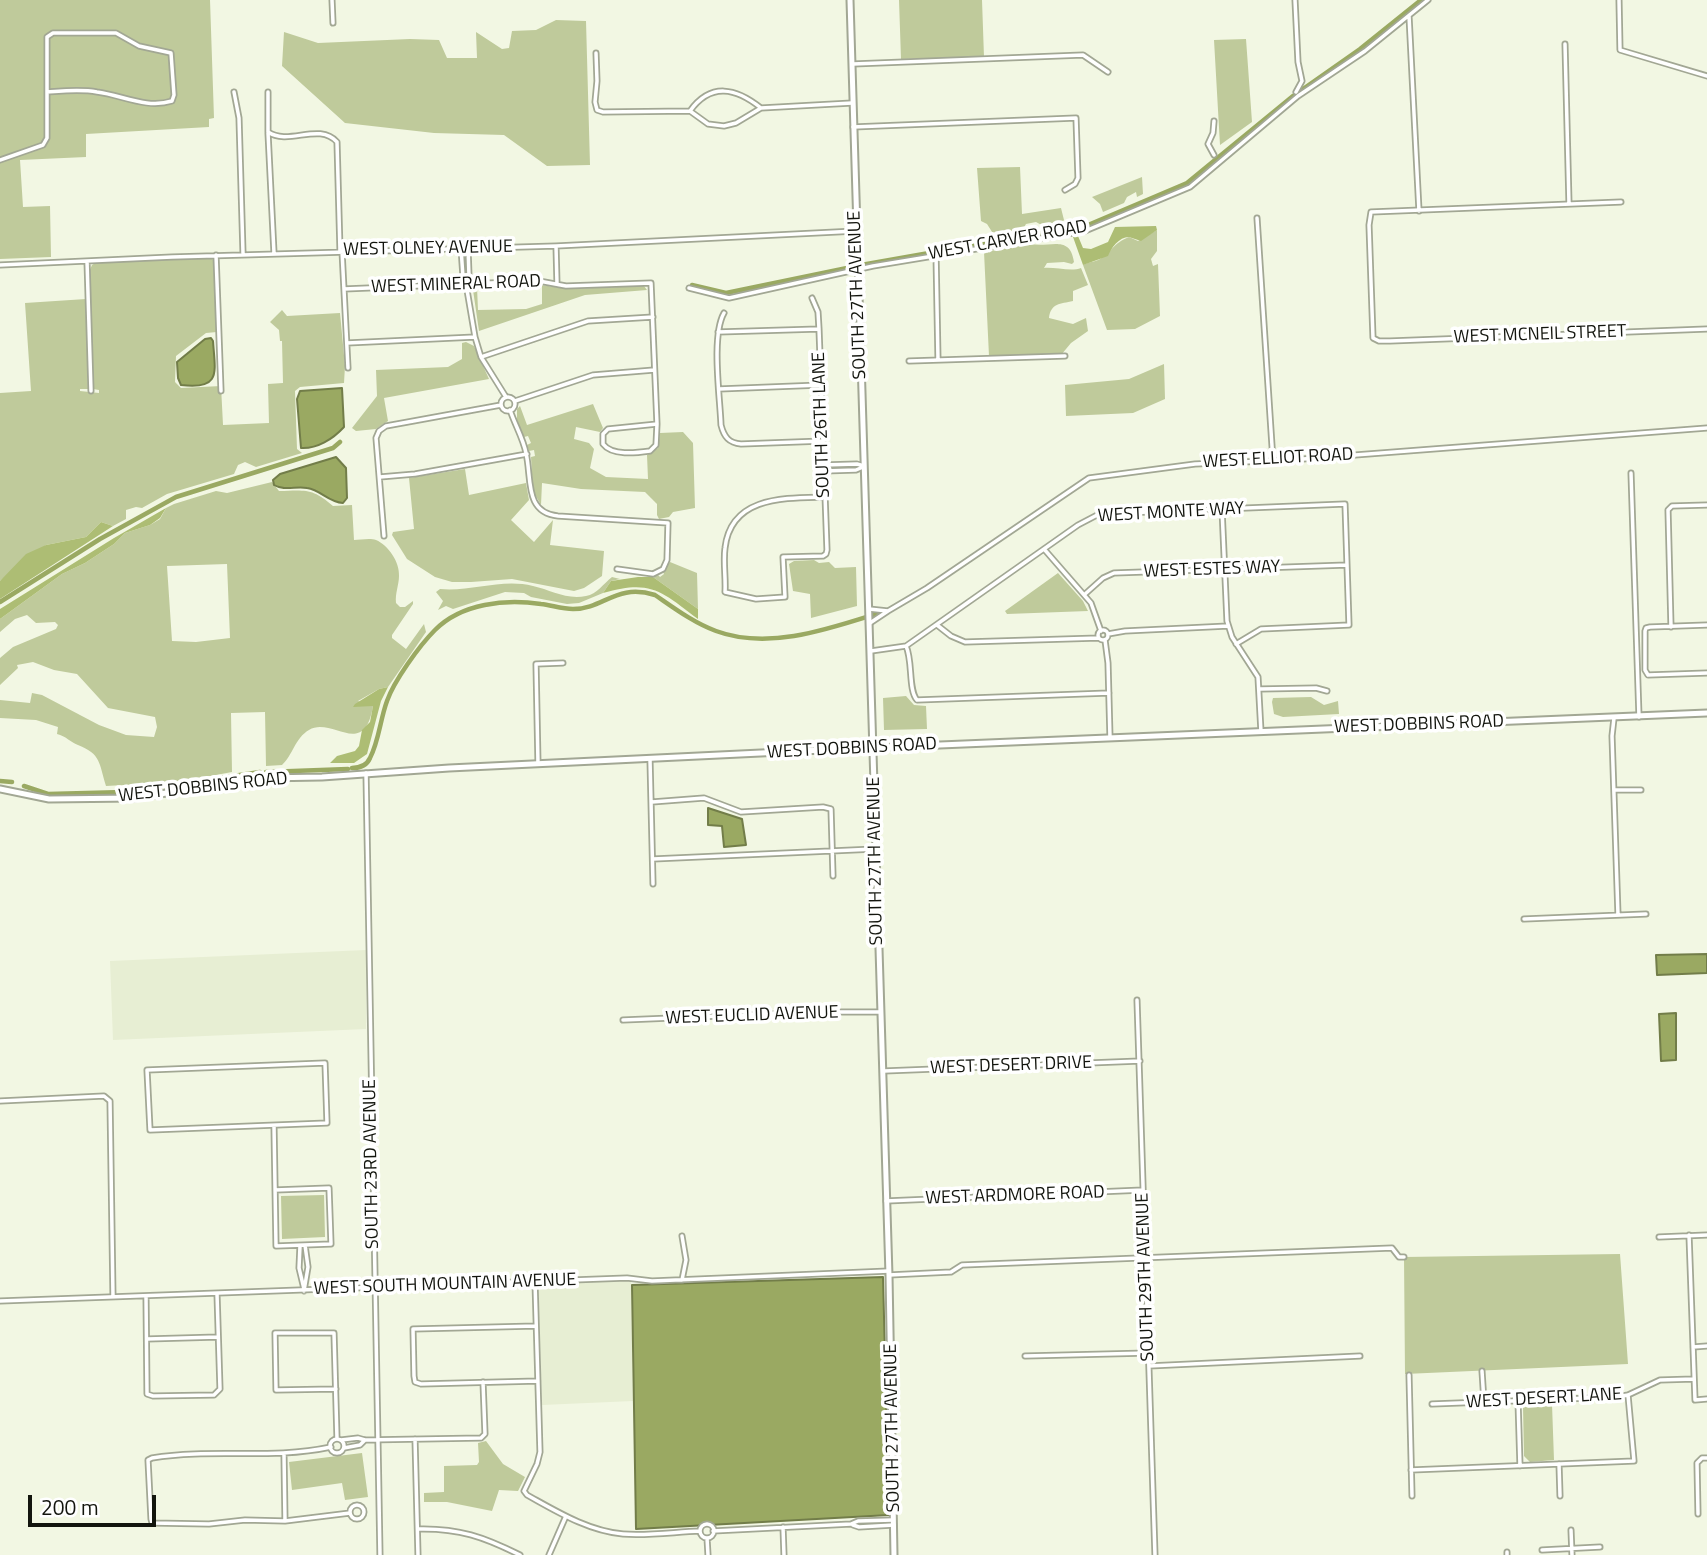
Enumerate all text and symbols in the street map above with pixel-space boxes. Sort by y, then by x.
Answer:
street label: SOUTH 27TH AVENUE [844,210,872,380]
street label: WEST CARVER ROAD [927,216,1089,266]
street label: WEST OLNEY AVENUE [343,237,513,261]
street label: WEST MINERAL ROAD [371,271,541,299]
street label: WEST MCNEIL STREET [1453,321,1627,349]
street label: SOUTH 26TH LANE [809,352,835,498]
street label: WEST ELLIOT ROAD [1202,444,1354,474]
street label: WEST MONTE WAY [1097,498,1245,528]
street label: WEST ESTES WAY [1143,557,1281,583]
street label: WEST DOBBINS ROAD [1334,711,1504,739]
street label: WEST DOBBINS ROAD [767,734,937,764]
street label: WEST DOBBINS ROAD [117,768,289,808]
street label: SOUTH 27TH AVENUE [864,776,888,946]
street label: WEST EUCLID AVENUE [665,1002,839,1030]
street label: WEST DESERT DRIVE [930,1052,1092,1080]
street label: SOUTH 23RD AVENUE [360,1079,384,1249]
street label: WEST ARDMORE ROAD [925,1182,1105,1210]
street label: SOUTH 29TH AVENUE [1132,1192,1160,1362]
street label: WEST SOUTH MOUNTAIN AVENUE [313,1270,577,1300]
street label: SOUTH 27TH AVENUE [881,1343,905,1513]
street label: WEST DESERT LANE [1466,1384,1622,1414]
scale bar [32,1482,159,1526]
text: 200 m [41,1491,98,1523]

